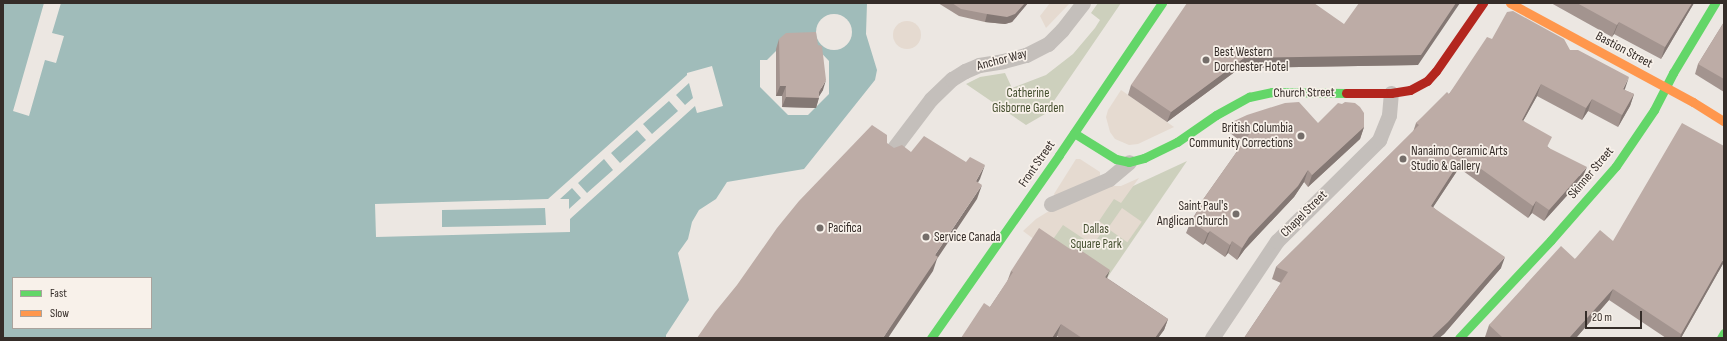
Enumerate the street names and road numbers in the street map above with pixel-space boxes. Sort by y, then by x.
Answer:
street label: Bastion Street [1593,28,1655,72]
street label: Anchor Way [975,46,1029,74]
street label: Church Street [1273,85,1335,101]
street label: Front Street [1015,138,1059,190]
street label: Skinner Street [1565,144,1617,202]
street label: Chapel Street [1277,187,1331,241]

